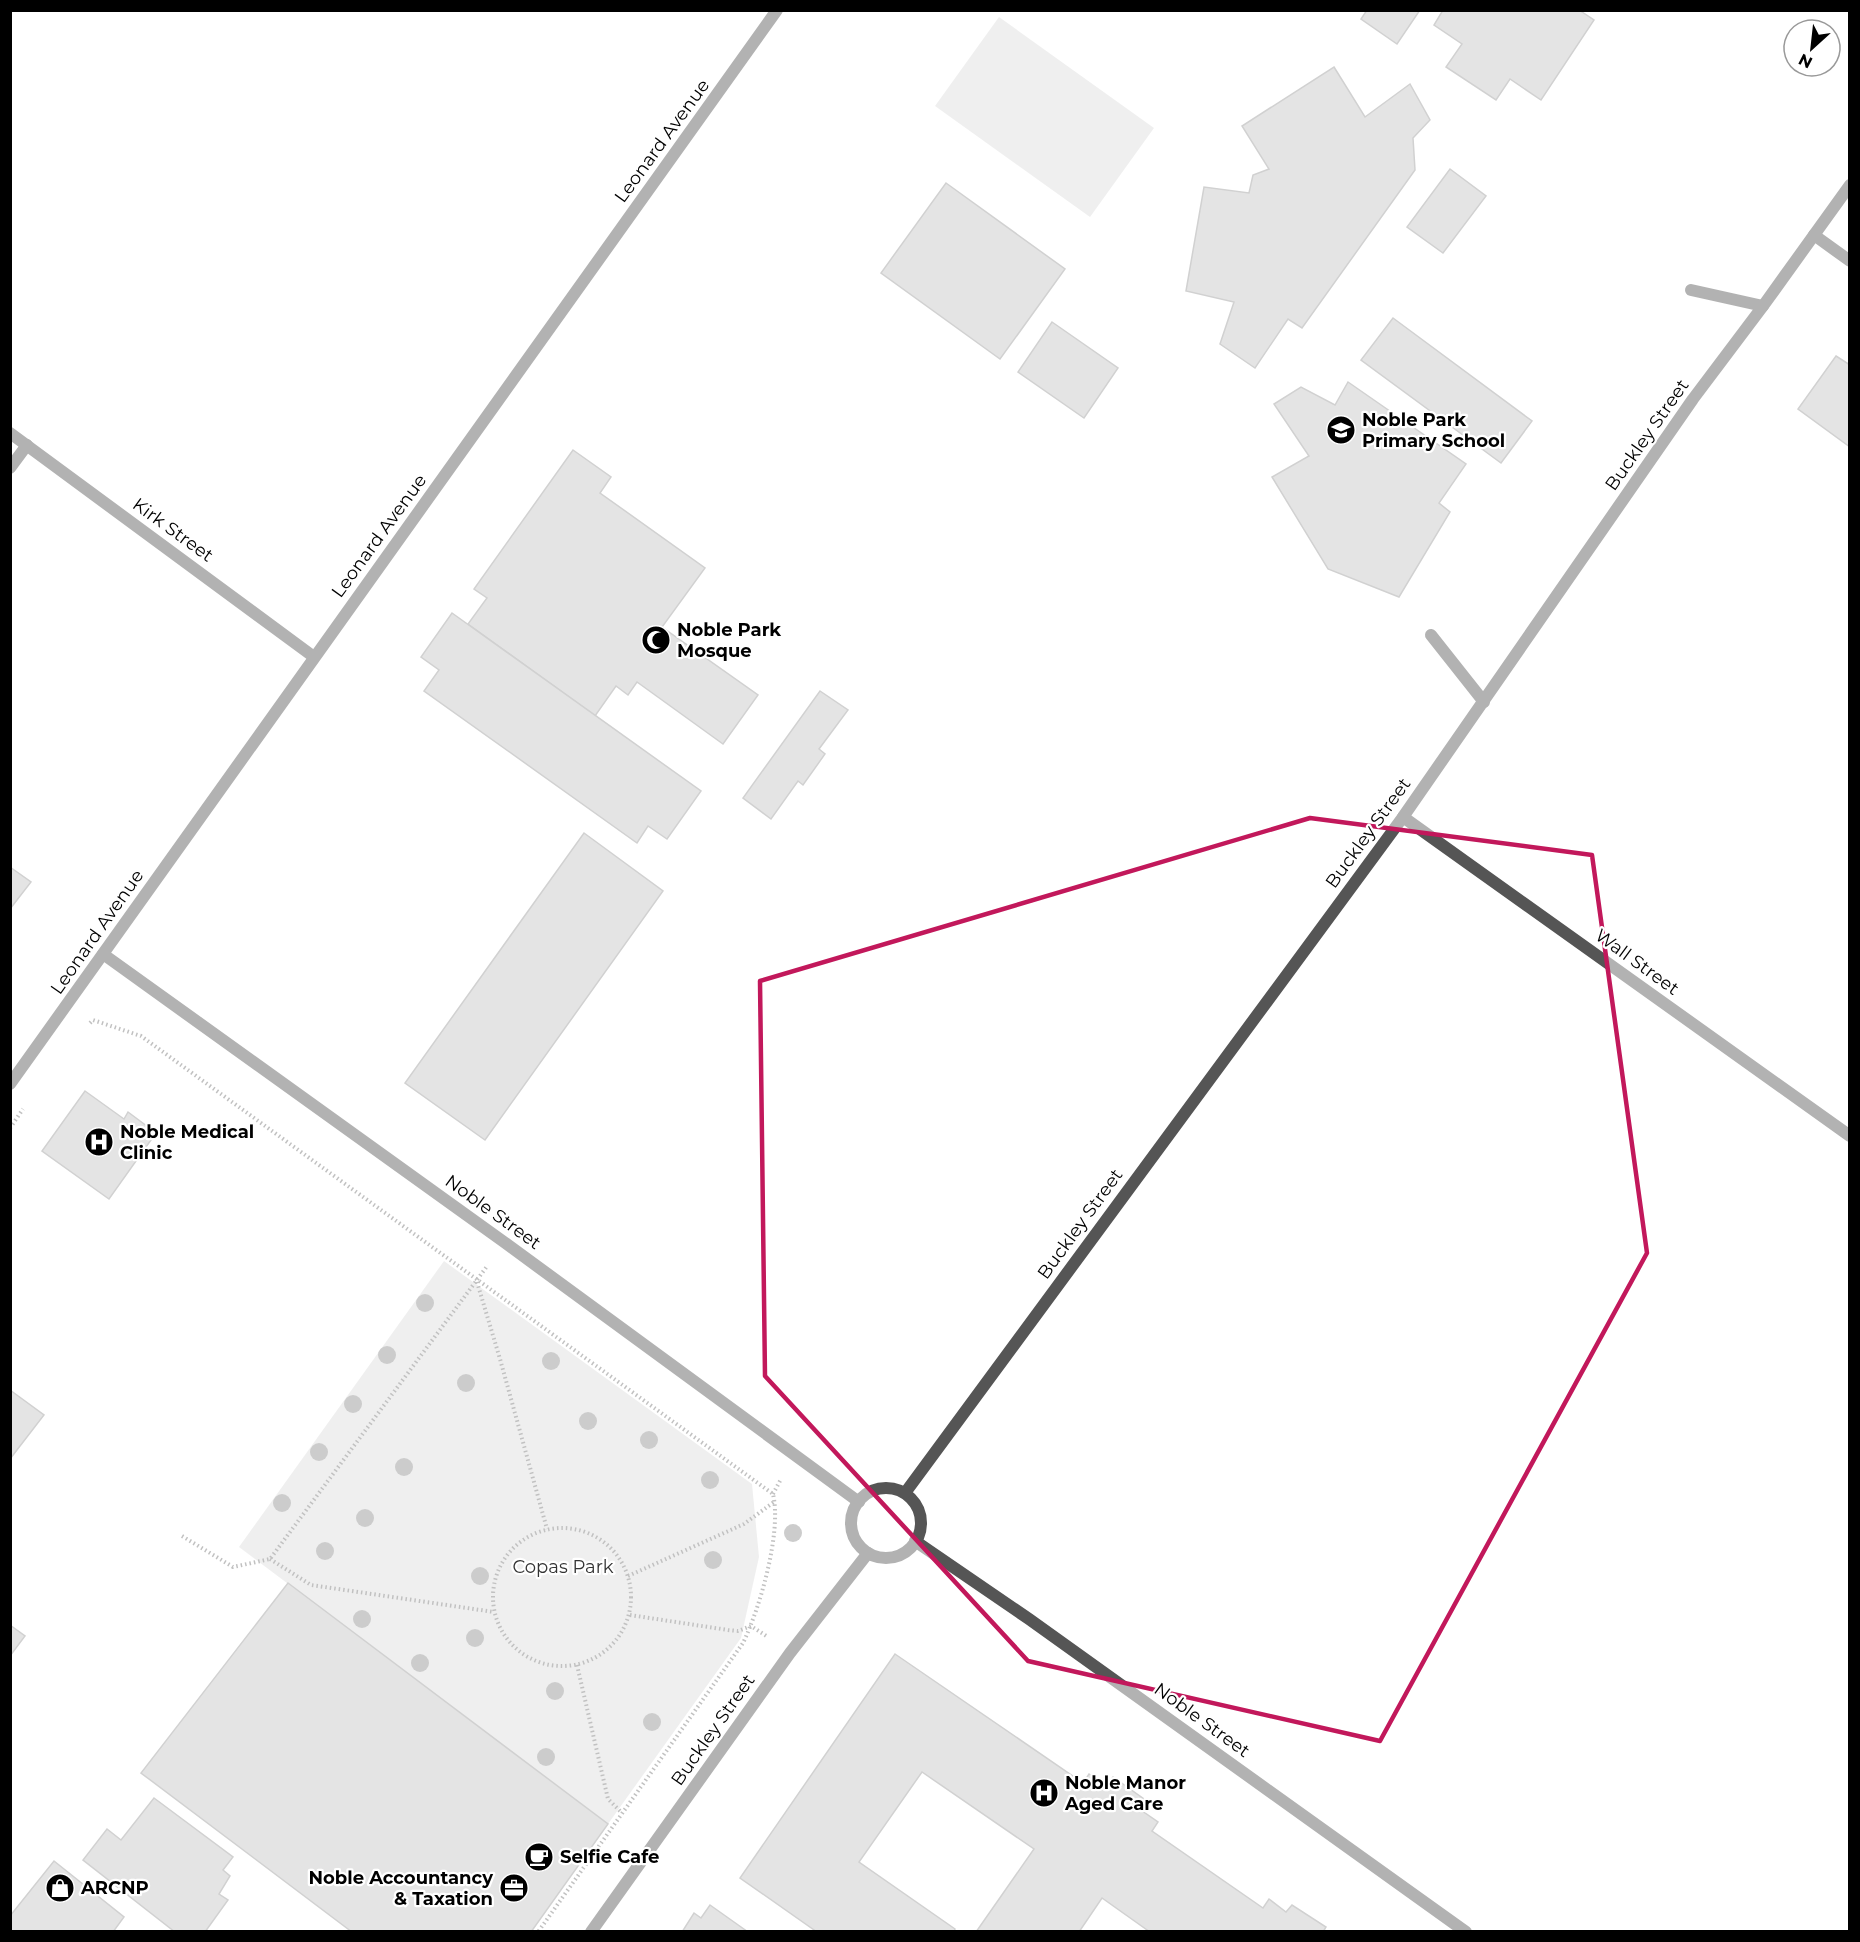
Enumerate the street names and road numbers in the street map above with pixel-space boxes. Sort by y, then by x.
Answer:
street label: Leonard Avenue [610,75,714,207]
street label: Buckley Street [1600,375,1694,495]
street label: Leonard Avenue [327,470,431,602]
street label: Kirk Street [128,493,218,567]
street label: Buckley Street [1321,774,1415,892]
street label: Leonard Avenue [46,865,148,999]
street label: Wall Street [1591,924,1683,1000]
street label: Buckley Street [1033,1165,1127,1283]
street label: Noble Street [441,1170,545,1254]
street label: Buckley Street [666,1670,760,1790]
street label: Noble Street [1150,1678,1254,1762]

